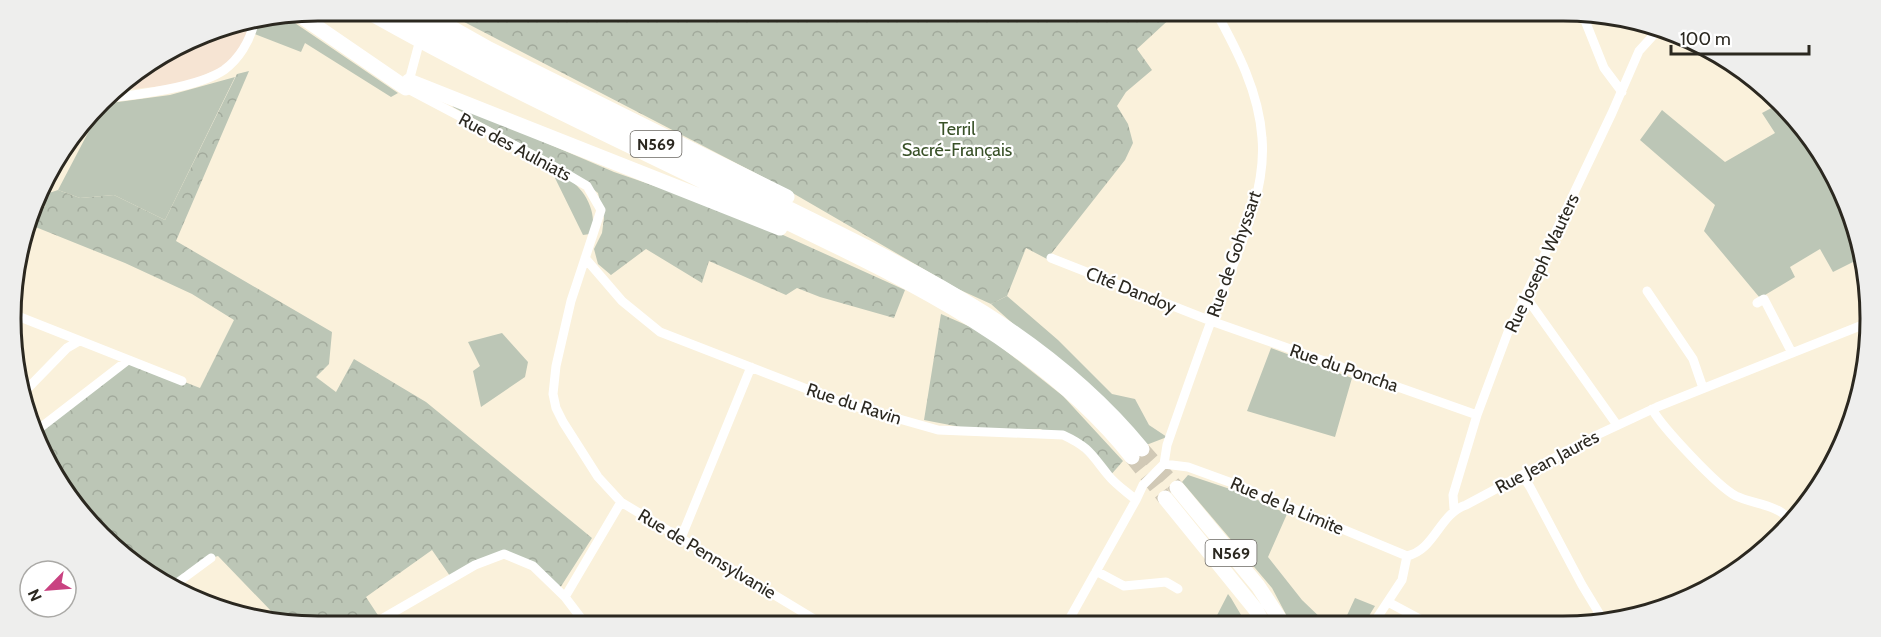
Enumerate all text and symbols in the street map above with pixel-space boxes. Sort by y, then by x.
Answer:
scale bar [1671,18,1809,56]
text: 100 m [1680,28,1731,50]
street label: Rue des Aulniats [455,108,575,186]
park label: Terril Sacré-Français [902,118,1012,161]
road number: N569 [630,131,682,157]
street label: Rue de Gohyssart [1202,188,1266,320]
street label: Rue Joseph Wauters [1500,190,1584,336]
street label: CIté Dandoy [1083,262,1179,318]
street label: Rue du Poncha [1287,339,1402,397]
street label: Rue du Ravin [804,378,904,430]
street label: Rue Jean Jaurès [1491,425,1603,499]
street label: Rue de la Limite [1227,472,1347,540]
street label: Rue de Pennsylvanie [634,504,780,604]
road number: N569 [1206,540,1256,566]
north arrow [18,559,78,619]
text: N [24,586,46,604]

